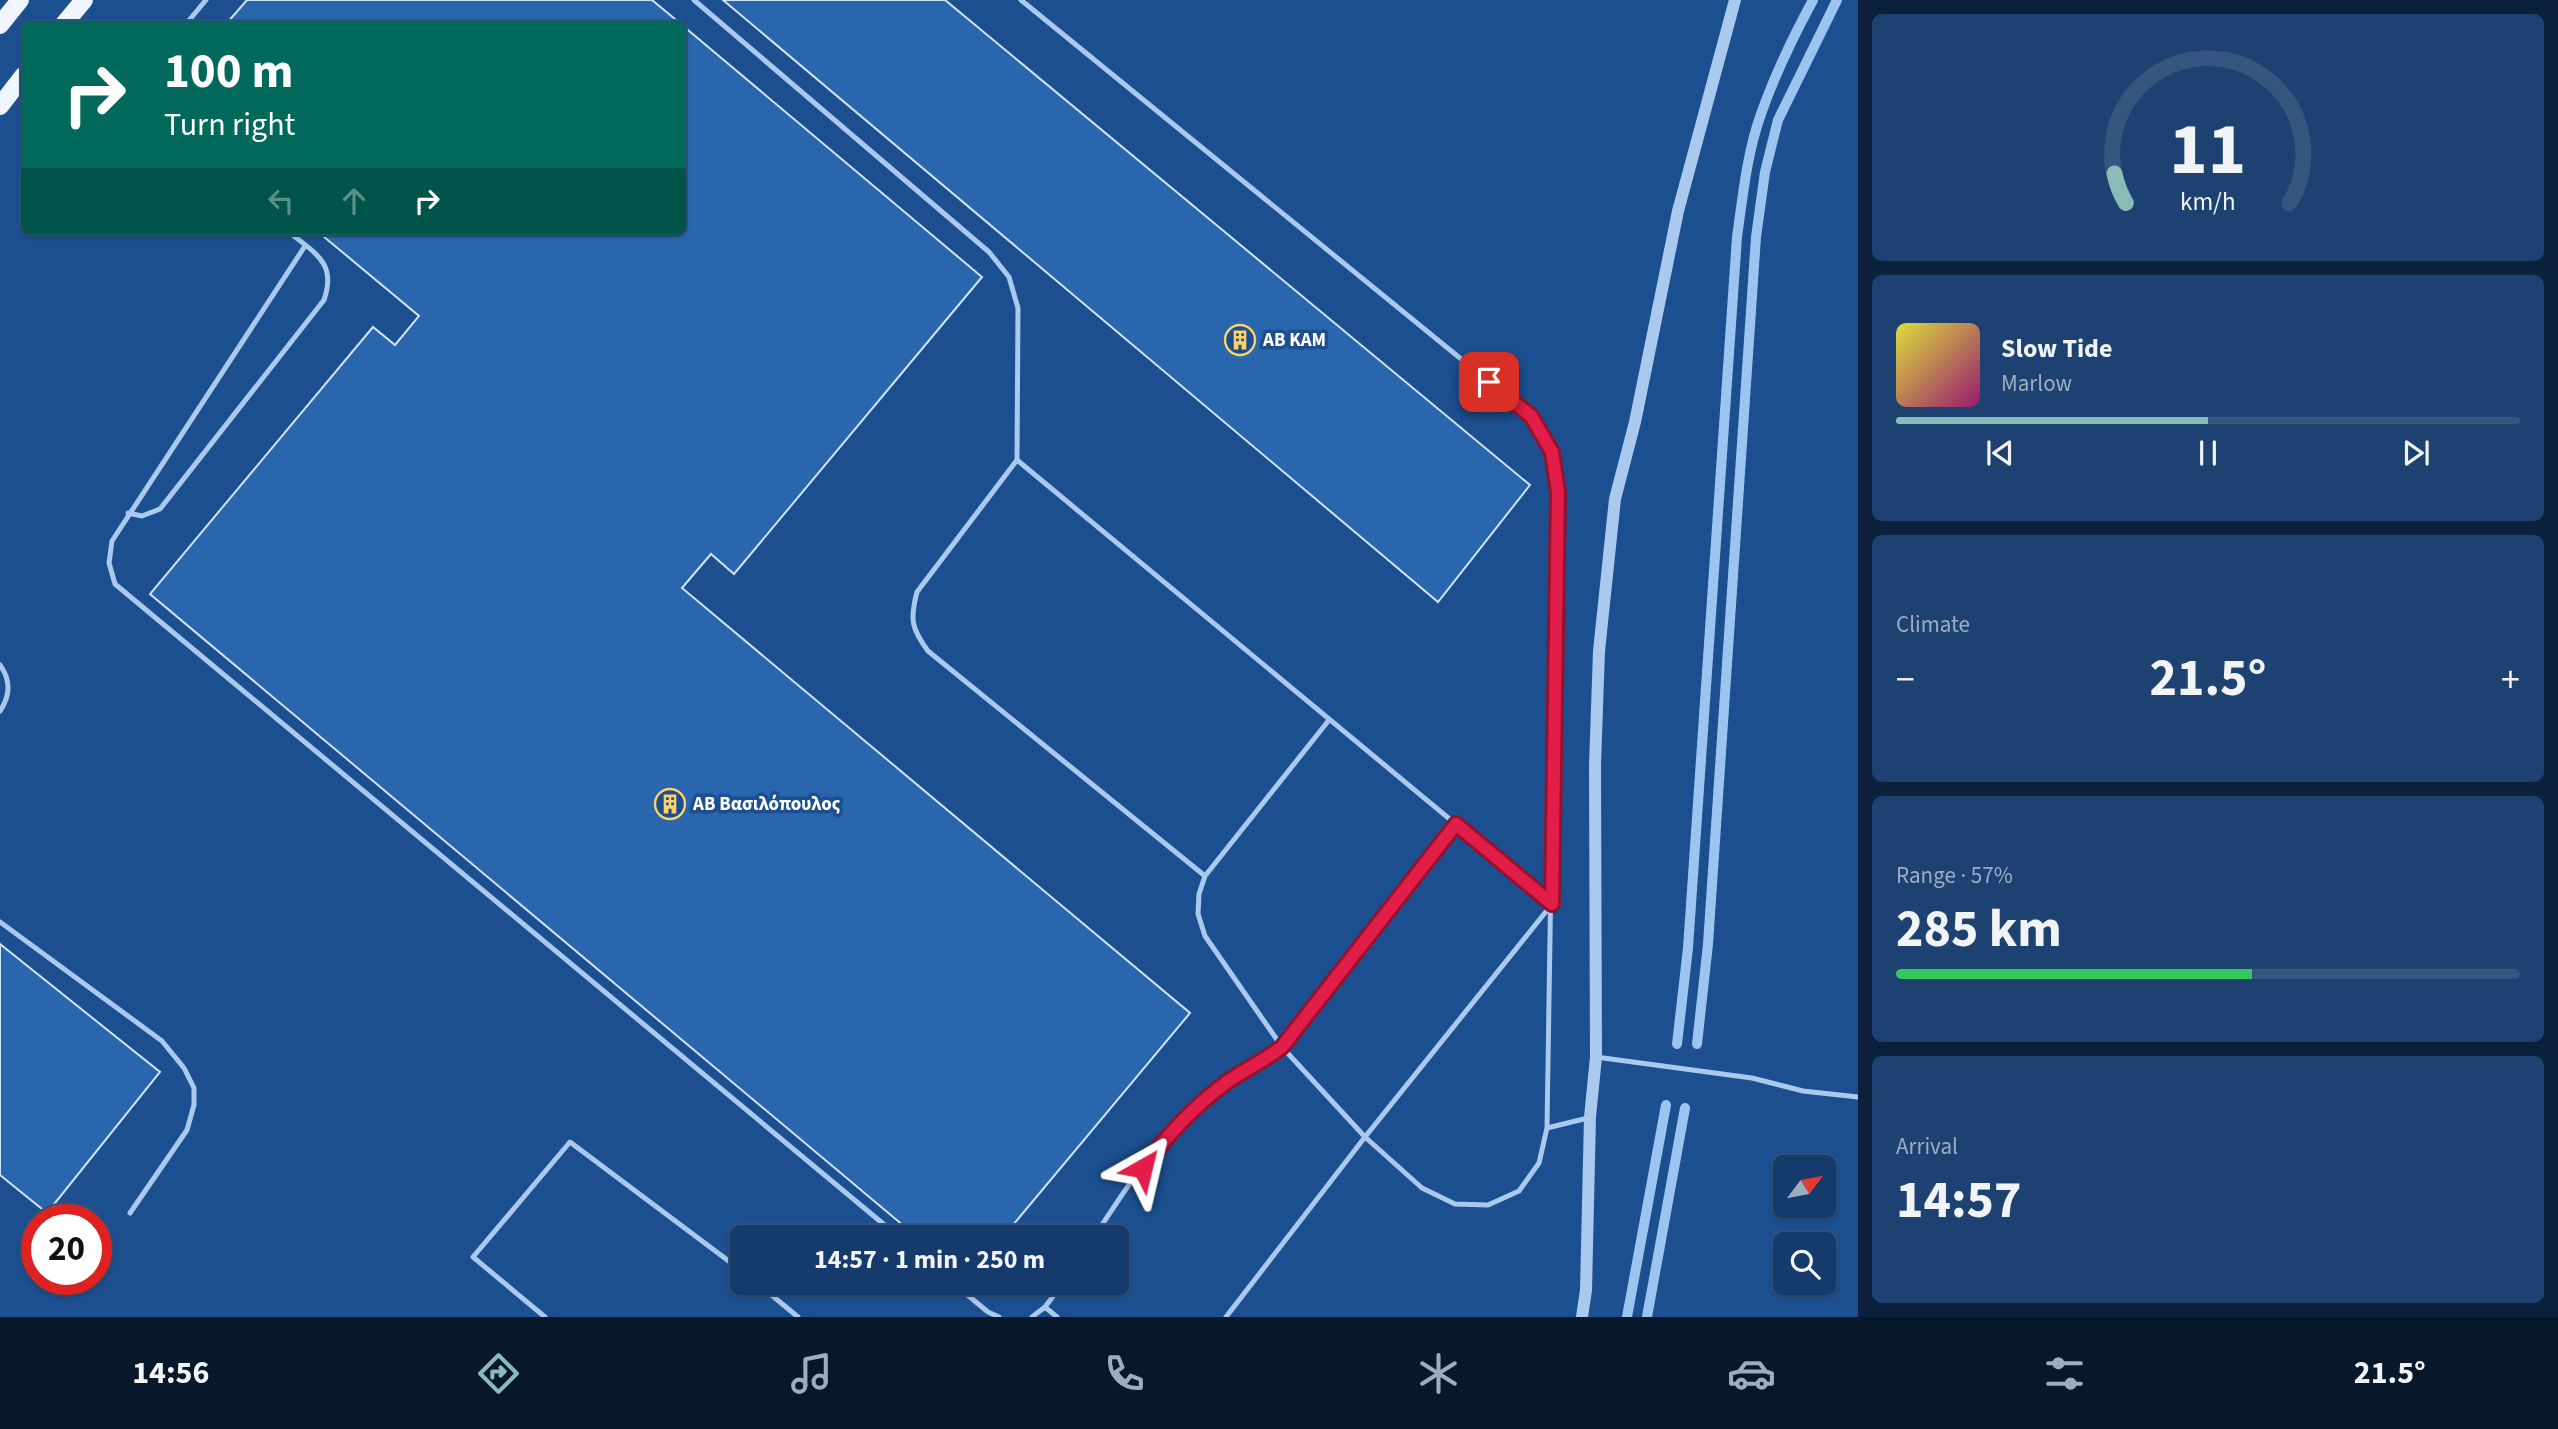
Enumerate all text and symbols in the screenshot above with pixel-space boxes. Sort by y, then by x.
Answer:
text: 100 m [164,37,293,107]
icon: right [49,49,140,140]
text: 11 [2170,99,2246,203]
text: Turn right [164,102,295,148]
icon: left [262,182,300,220]
icon: ahead [335,182,373,220]
icon: right [408,182,446,220]
text: km/h [2180,184,2236,220]
building icon: ΑΒ ΚΑΜ [1223,323,1257,357]
place label: ΑΒ ΚΑΜ [1262,327,1326,354]
text: Slow Tide [2001,330,2112,367]
pin [1459,352,1519,412]
icon: arrive [1470,363,1508,401]
text: Marlow [2001,367,2072,400]
icon: previous [1981,434,2019,472]
icon: pause [2189,434,2227,472]
icon: next [2397,434,2435,472]
text: Climate [1896,608,1970,641]
text: 21.5° [2150,642,2266,716]
text: − [1896,653,1915,707]
text: + [2501,653,2520,707]
building icon: ΑΒ Βασιλόπουλος [653,787,687,821]
place label: ΑΒ Βασιλόπουλος [692,791,841,818]
text: Range · 57% [1896,859,2013,892]
text: 285 km [1896,893,2062,967]
text: Arrival [1896,1130,1958,1163]
position arrow [1106,1131,1180,1205]
north arrow [1773,1155,1836,1218]
map controls [1773,1155,1836,1295]
text: 14:57 [1896,1164,2021,1238]
speed limit sign: 20 [21,1204,112,1295]
button: search [1773,1232,1836,1295]
text: 14:57 · 1 min · 250 m [814,1241,1045,1278]
icon: directions [474,1349,523,1398]
icon: music [787,1349,836,1398]
icon: phone [1100,1349,1149,1398]
icon: climate [1414,1349,1463,1398]
icon: car [1727,1349,1776,1398]
icon: filters [2040,1349,2089,1398]
text: 14:56 [132,1350,209,1396]
text: 21.5° [2354,1350,2426,1396]

